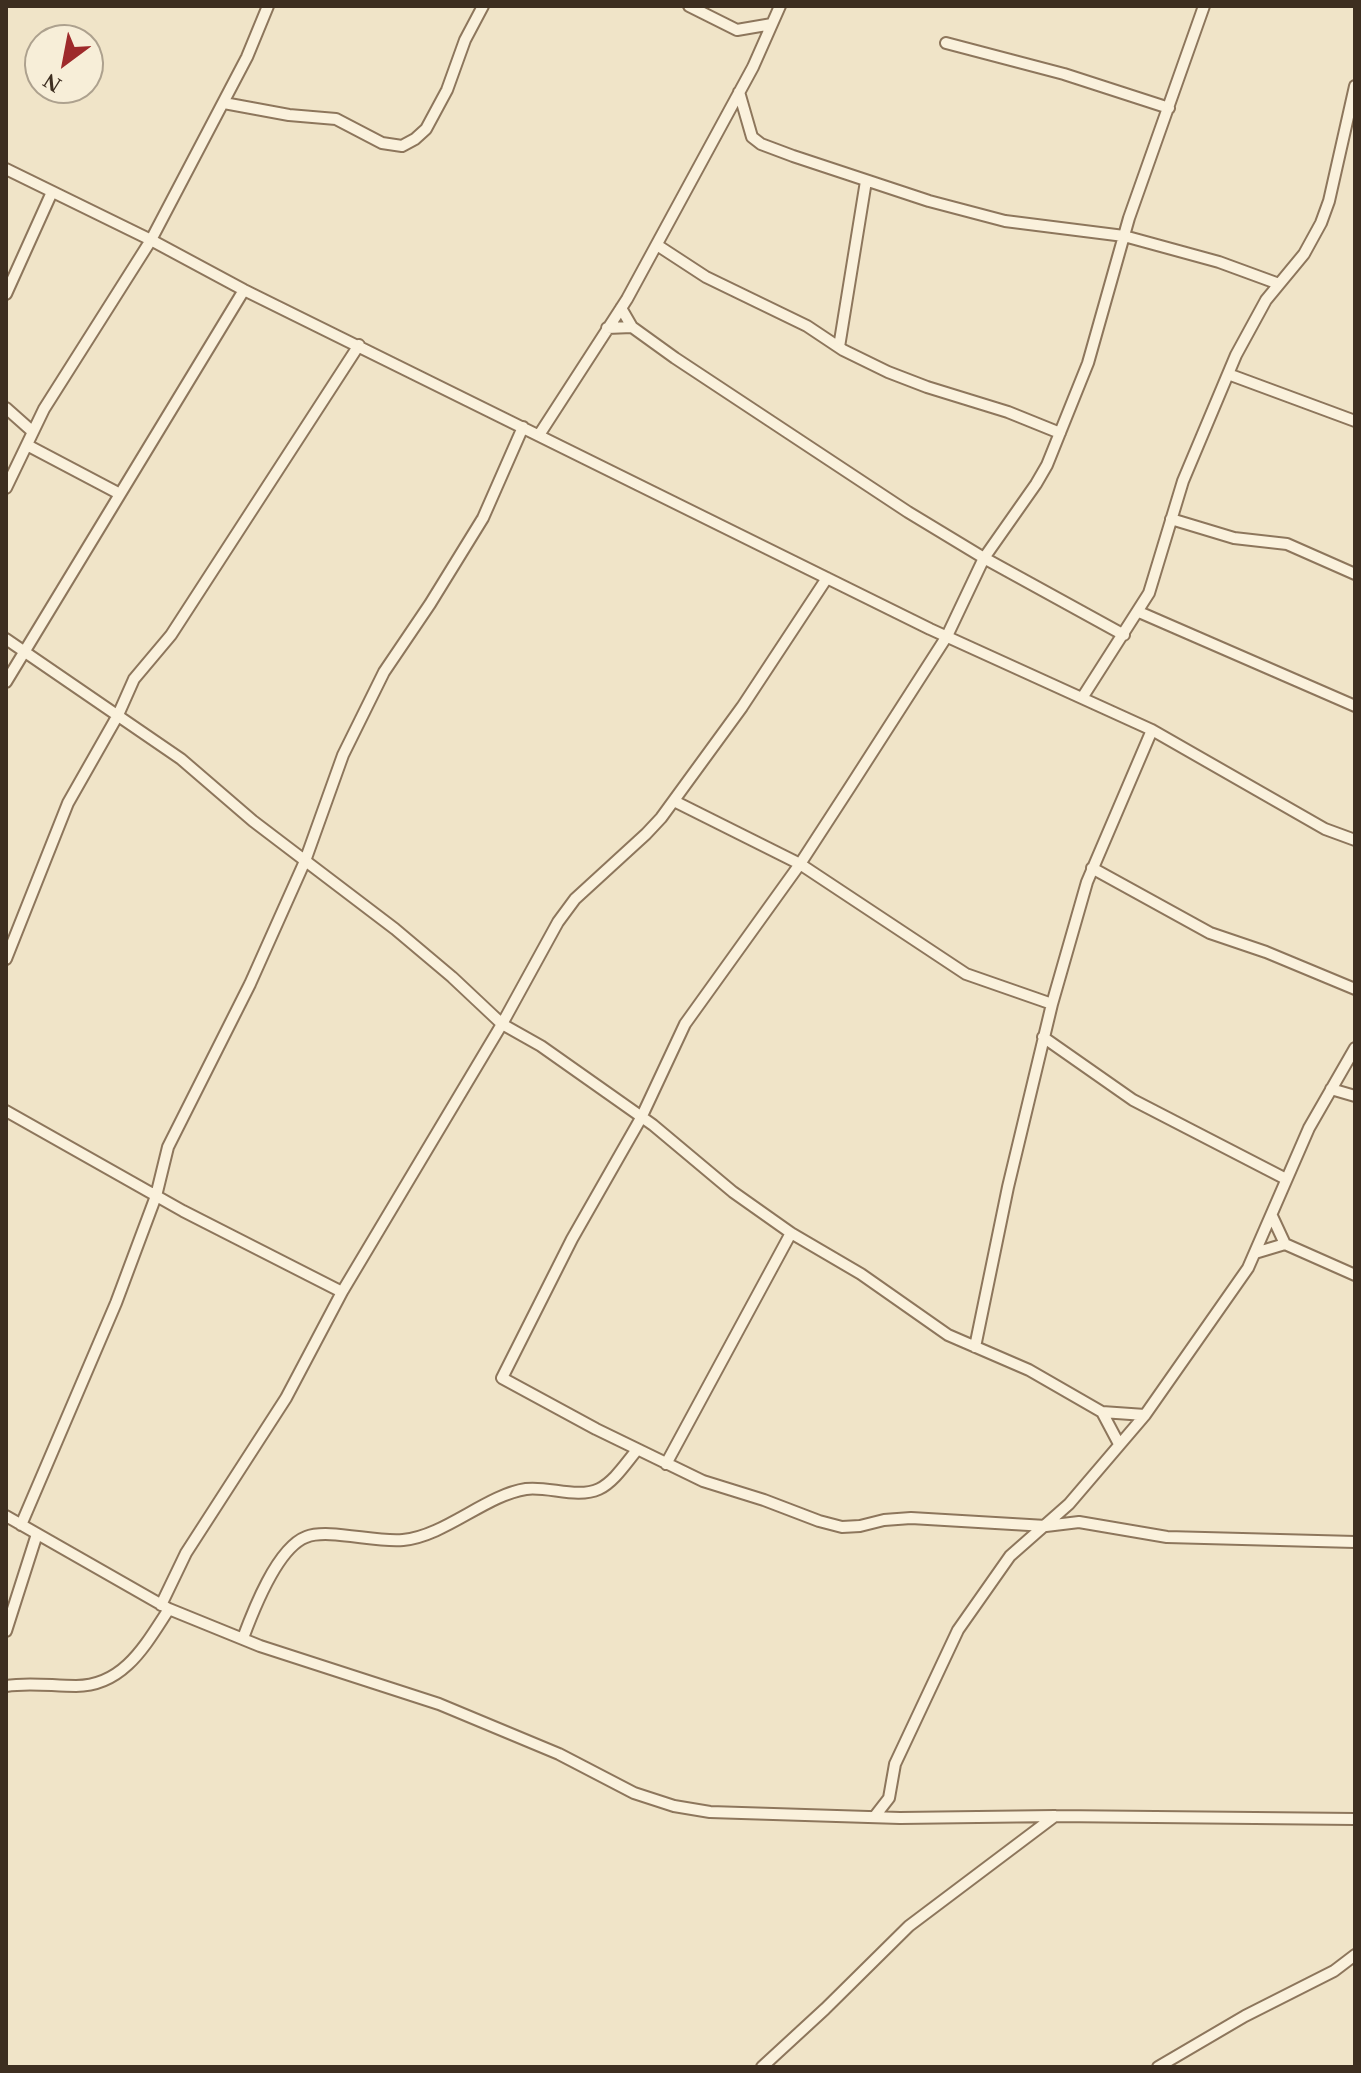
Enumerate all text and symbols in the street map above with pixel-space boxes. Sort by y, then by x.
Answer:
north arrow [24,24,104,104]
text: N [39,68,65,98]

